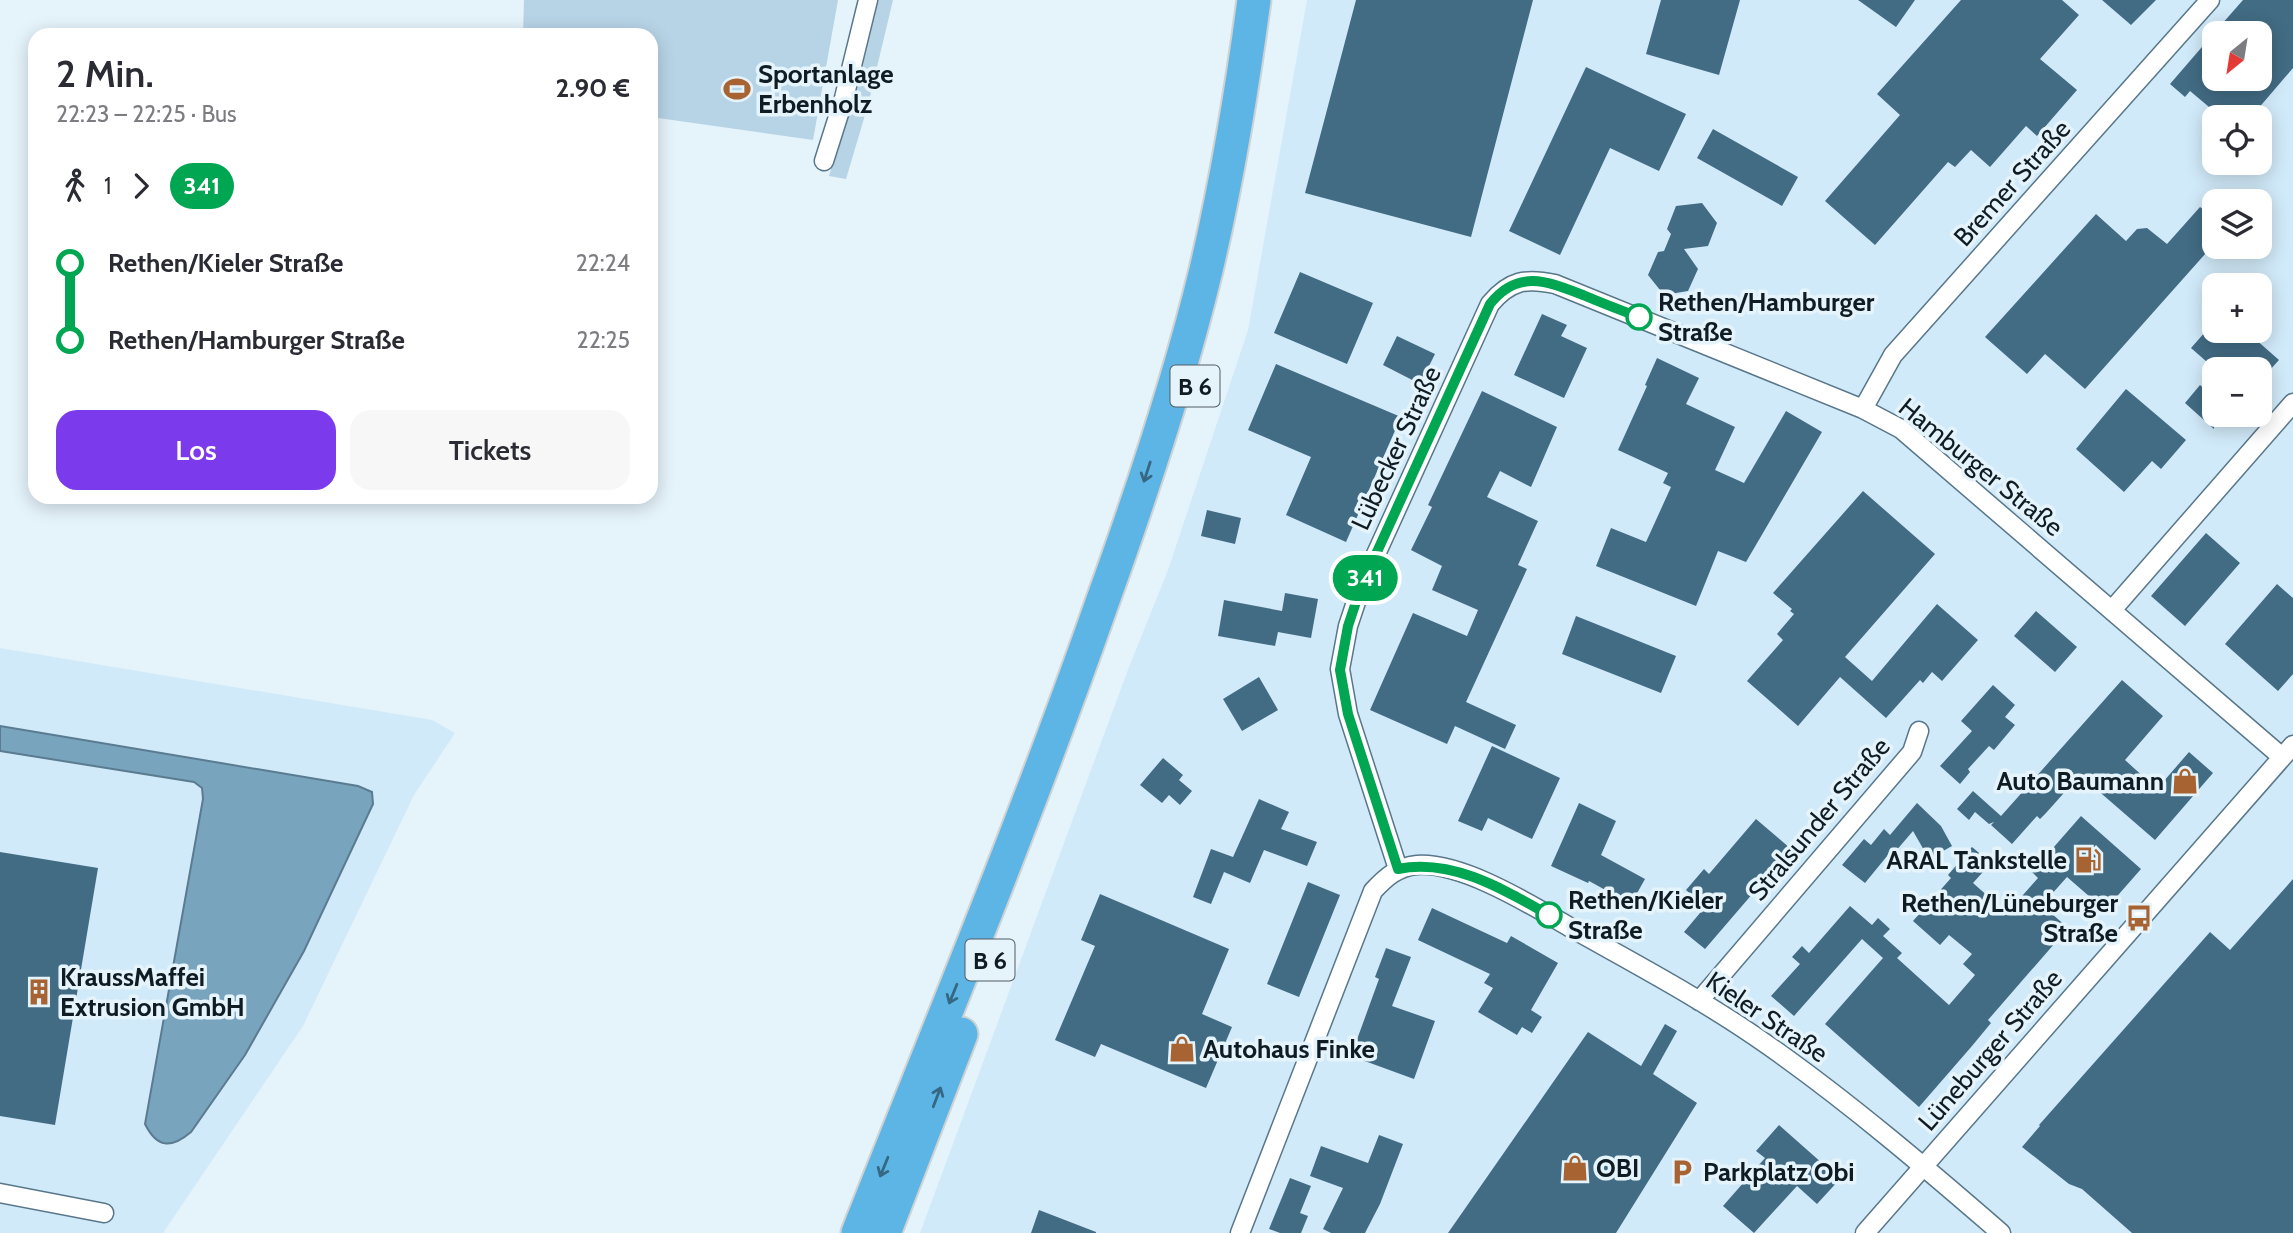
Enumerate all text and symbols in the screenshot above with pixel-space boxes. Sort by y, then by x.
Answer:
north arrow [2202,21,2272,91]
map controls [2202,21,2272,427]
text: 2 Min. [56,50,154,97]
place label: Sportanlage Erbenholz [758,58,894,120]
text: 2.90 € [555,72,630,104]
sports icon: Sportanlage Erbenholz [722,74,752,104]
text: 22:23 – 22:25 · Bus [56,100,237,128]
button: locate [2202,105,2272,175]
street label: Bremer Straße [1947,113,2077,253]
icon: walk [56,167,94,205]
icon: forward [122,167,160,205]
text: 341 [184,171,220,200]
text: 1 [104,172,112,200]
button: layers [2202,189,2272,259]
text: Rethen/Kieler Straße [108,247,343,279]
text: 22:24 [576,249,630,277]
button: + [2202,273,2272,343]
place label: Rethen/Hamburger Straße [1658,286,1875,348]
marker: Rethen/Hamburger Straße [1626,304,1652,330]
text: Rethen/Hamburger Straße [108,324,405,356]
text: 22:25 [577,326,630,354]
button: − [2202,357,2272,427]
street label: Lübecker Straße [1344,361,1448,535]
road number: B 6 [1170,366,1220,407]
street label: Hamburger Straße [1892,391,2070,543]
button: Los [56,410,336,490]
button: Tickets [350,410,630,490]
one-way arrow [1139,460,1152,482]
line badge: 341 [1325,555,1405,601]
text: 341 [1347,563,1383,592]
street label: Stralsunder Straße [1741,731,1897,907]
place label: Auto Baumann [1996,765,2164,797]
shop icon: Auto Baumann [2170,766,2200,796]
place label: ARAL Tankstelle [1886,844,2067,876]
fuel station icon: ARAL Tankstelle [2073,845,2103,875]
place label: Rethen/Kieler Straße [1568,884,1723,946]
place label: Rethen/Lüneburger Straße [1901,887,2118,949]
marker: Rethen/Kieler Straße [1536,902,1562,928]
bus stop icon: Rethen/Lüneburger Straße [2124,903,2154,933]
road number: B 6 [965,940,1014,980]
place label: KraussMaffei Extrusion GmbH [60,961,245,1023]
street label: Lüneburger Straße [1911,963,2069,1137]
street label: Kieler Straße [1700,965,1834,1069]
building icon: KraussMaffei Extrusion GmbH [24,977,54,1007]
one-way arrow [945,982,958,1004]
place label: Autohaus Finke [1203,1033,1375,1065]
shop icon: Autohaus Finke [1167,1034,1197,1064]
one-way arrow [931,1086,944,1108]
place label: OBI [1596,1152,1639,1184]
shop icon: OBI [1560,1153,1590,1183]
one-way arrow [876,1156,889,1178]
place label: Parkplatz Obi [1703,1156,1854,1188]
parking icon: Parkplatz Obi [1667,1157,1697,1187]

